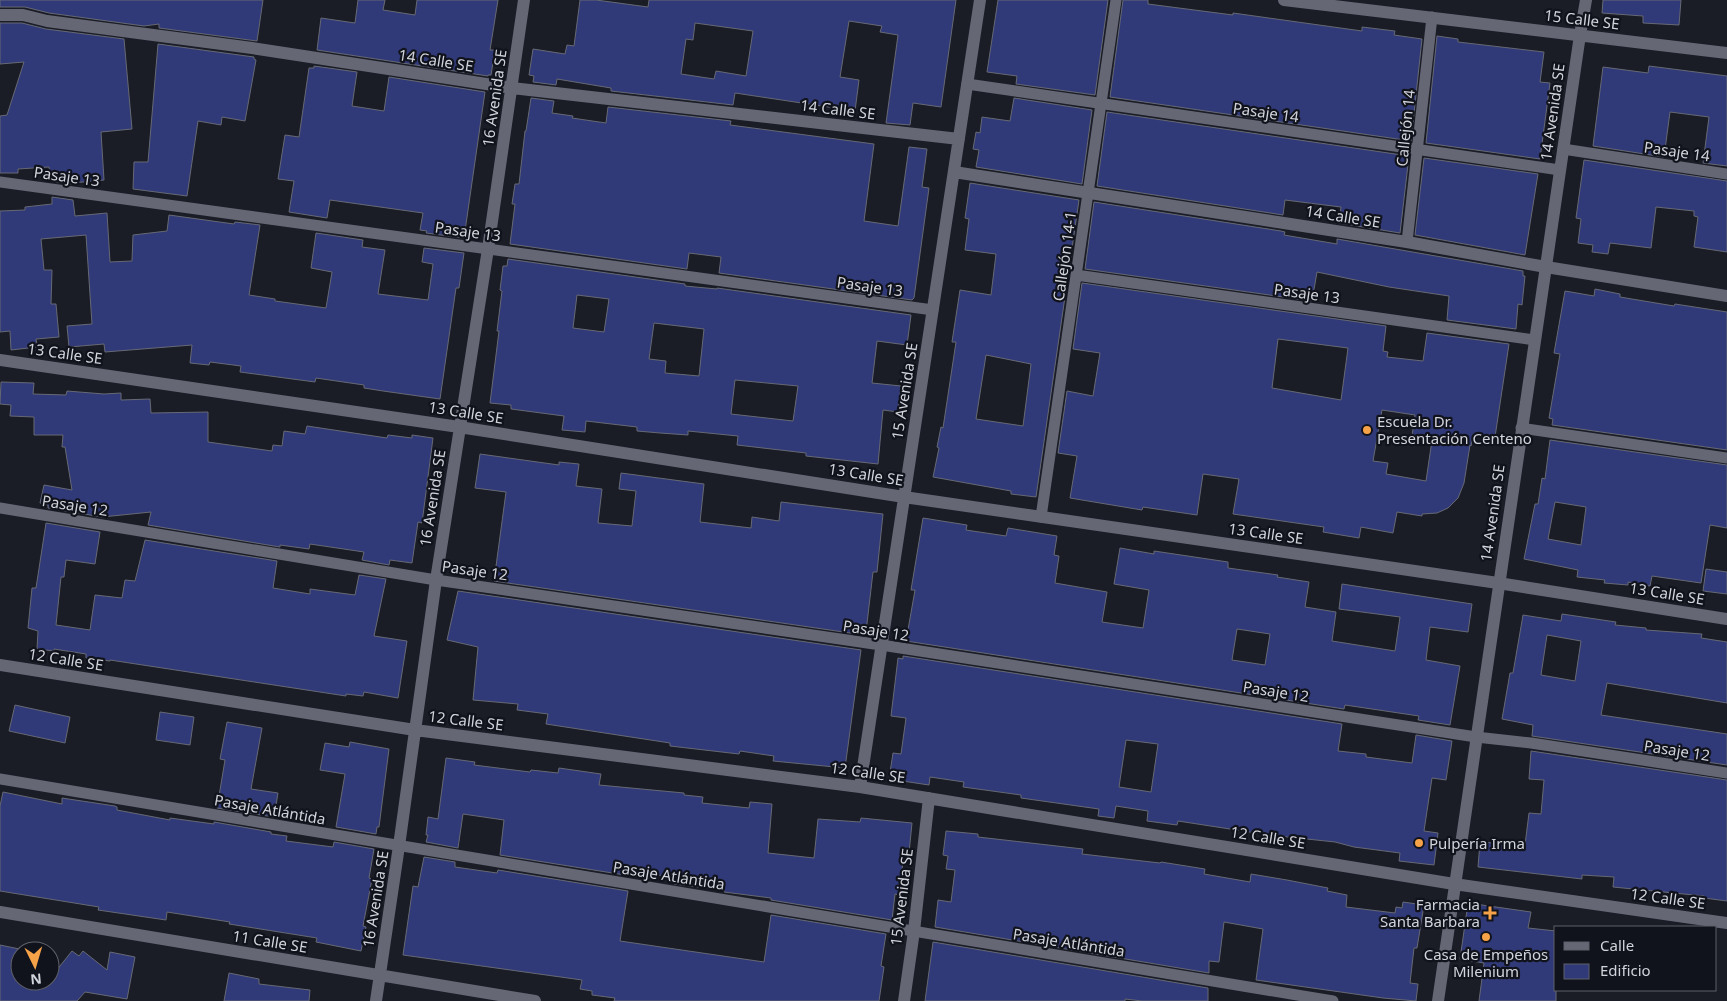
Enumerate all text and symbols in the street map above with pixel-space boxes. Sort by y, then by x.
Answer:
street label: 15 Calle SE [1543,4,1621,34]
street label: 14 Calle SE [397,44,475,76]
street label: 16 Avenida SE [477,48,511,148]
street label: 14 Avenida SE [1535,62,1569,162]
street label: Callejón 14 [1391,88,1419,168]
street label: 14 Calle SE [799,94,877,124]
street label: Pasaje 14 [1232,97,1301,127]
street label: Pasaje 14 [1643,136,1712,166]
street label: Pasaje 13 [33,161,101,191]
street label: 14 Calle SE [1304,200,1382,232]
street label: Callejón 14-1 [1048,210,1080,302]
street label: Pasaje 13 [434,216,502,246]
street label: Pasaje 13 [836,271,904,301]
street label: Pasaje 13 [1273,278,1341,308]
street label: 13 Calle SE [26,338,104,368]
street label: 15 Avenida SE [886,341,922,441]
street label: 13 Calle SE [427,396,505,428]
place label: Escuela Dr. Presentación Centeno [1377,411,1532,448]
marker: Escuela Dr. Presentación Centeno [1361,424,1373,436]
street label: 16 Avenida SE [414,448,450,548]
street label: 13 Calle SE [827,458,905,490]
street label: 14 Avenida SE [1475,463,1509,563]
street label: Pasaje 12 [41,490,109,520]
street label: 13 Calle SE [1227,518,1305,548]
street label: Pasaje 12 [441,555,509,585]
street label: 13 Calle SE [1628,577,1706,609]
street label: Pasaje 12 [842,615,910,645]
street label: 12 Calle SE [27,643,105,675]
street label: Pasaje 12 [1242,676,1310,706]
street label: 12 Calle SE [427,705,505,735]
street label: Pasaje 12 [1643,735,1711,765]
street label: 12 Calle SE [829,757,907,787]
street label: Pasaje Atlántida [213,789,327,829]
street label: 12 Calle SE [1229,821,1307,853]
place label: Pulpería Irma [1429,833,1525,853]
marker: Pulpería Irma [1413,837,1425,849]
street label: 15 Avenida SE [885,847,917,947]
street label: 16 Avenida SE [357,849,393,949]
street label: Pasaje Atlántida [612,856,726,894]
street label: 12 Calle SE [1629,883,1707,913]
place label: Farmacia Santa Barbara [1380,894,1480,931]
marker: Farmacia Santa Barbara [1484,907,1496,919]
street label: Pasaje Atlántida [1012,923,1126,961]
street label: 11 Calle SE [231,925,309,957]
legend [1554,926,1717,991]
marker: Casa de Empeños Milenium [1480,931,1492,943]
text: Calle [1600,935,1634,955]
north arrow [10,941,60,991]
place label: Casa de Empeños Milenium [1424,944,1548,981]
text: Edificio [1600,960,1651,980]
text: N [30,969,43,989]

